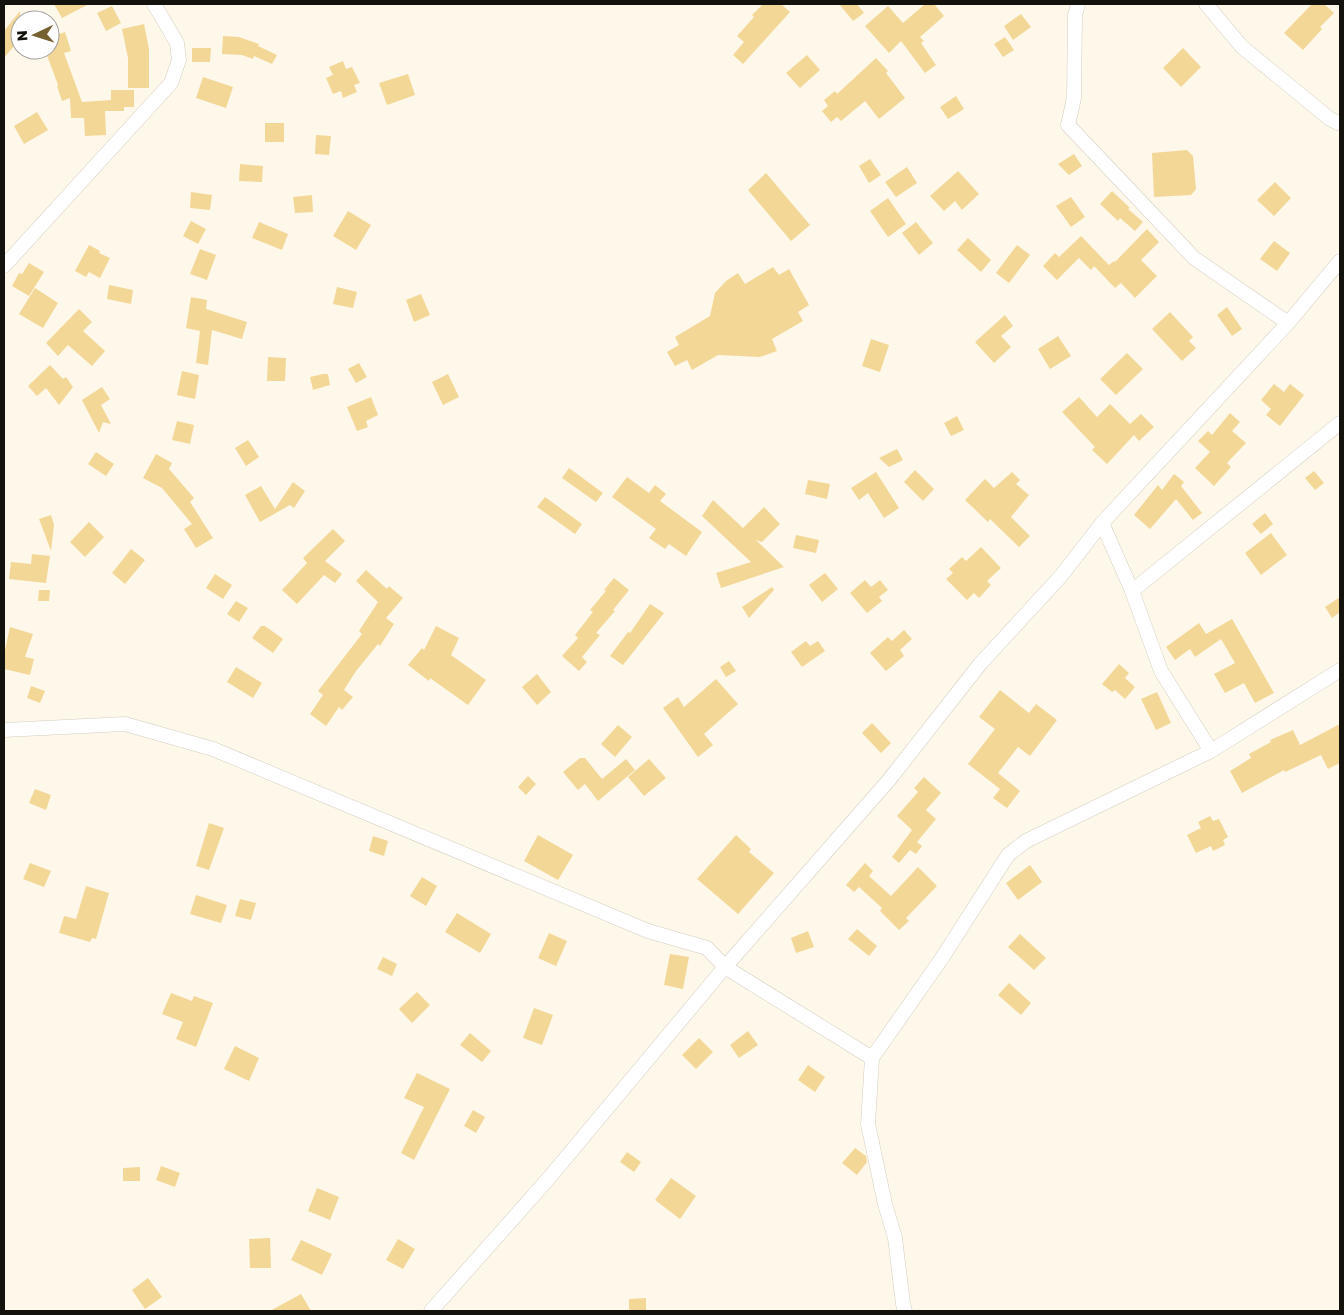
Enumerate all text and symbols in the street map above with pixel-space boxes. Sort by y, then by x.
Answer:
north arrow [10,10,60,60]
text: N [13,30,30,42]

